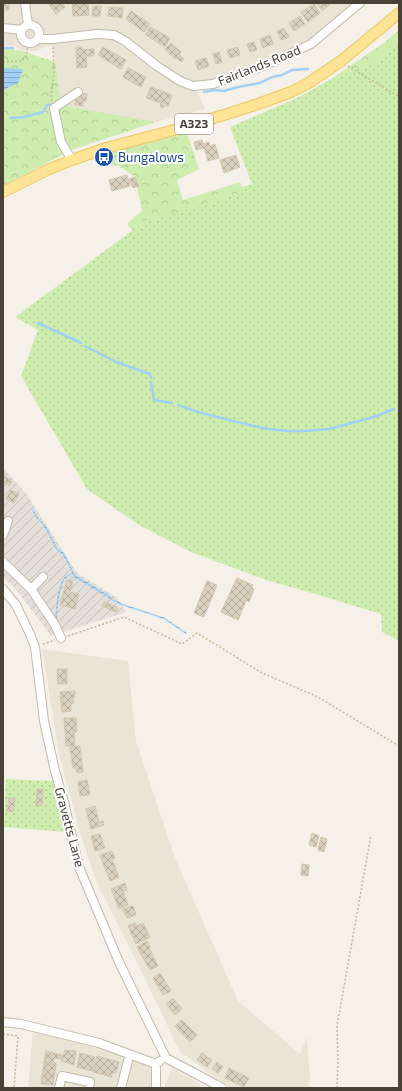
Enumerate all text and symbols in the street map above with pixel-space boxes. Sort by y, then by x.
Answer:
street label: Fairlands Road [215,41,303,89]
road number: A323 [175,114,213,134]
bus stop icon: Bungalows [93,146,115,168]
place label: Bungalows [118,149,184,165]
street label: Gravetts Lane [52,785,88,869]

